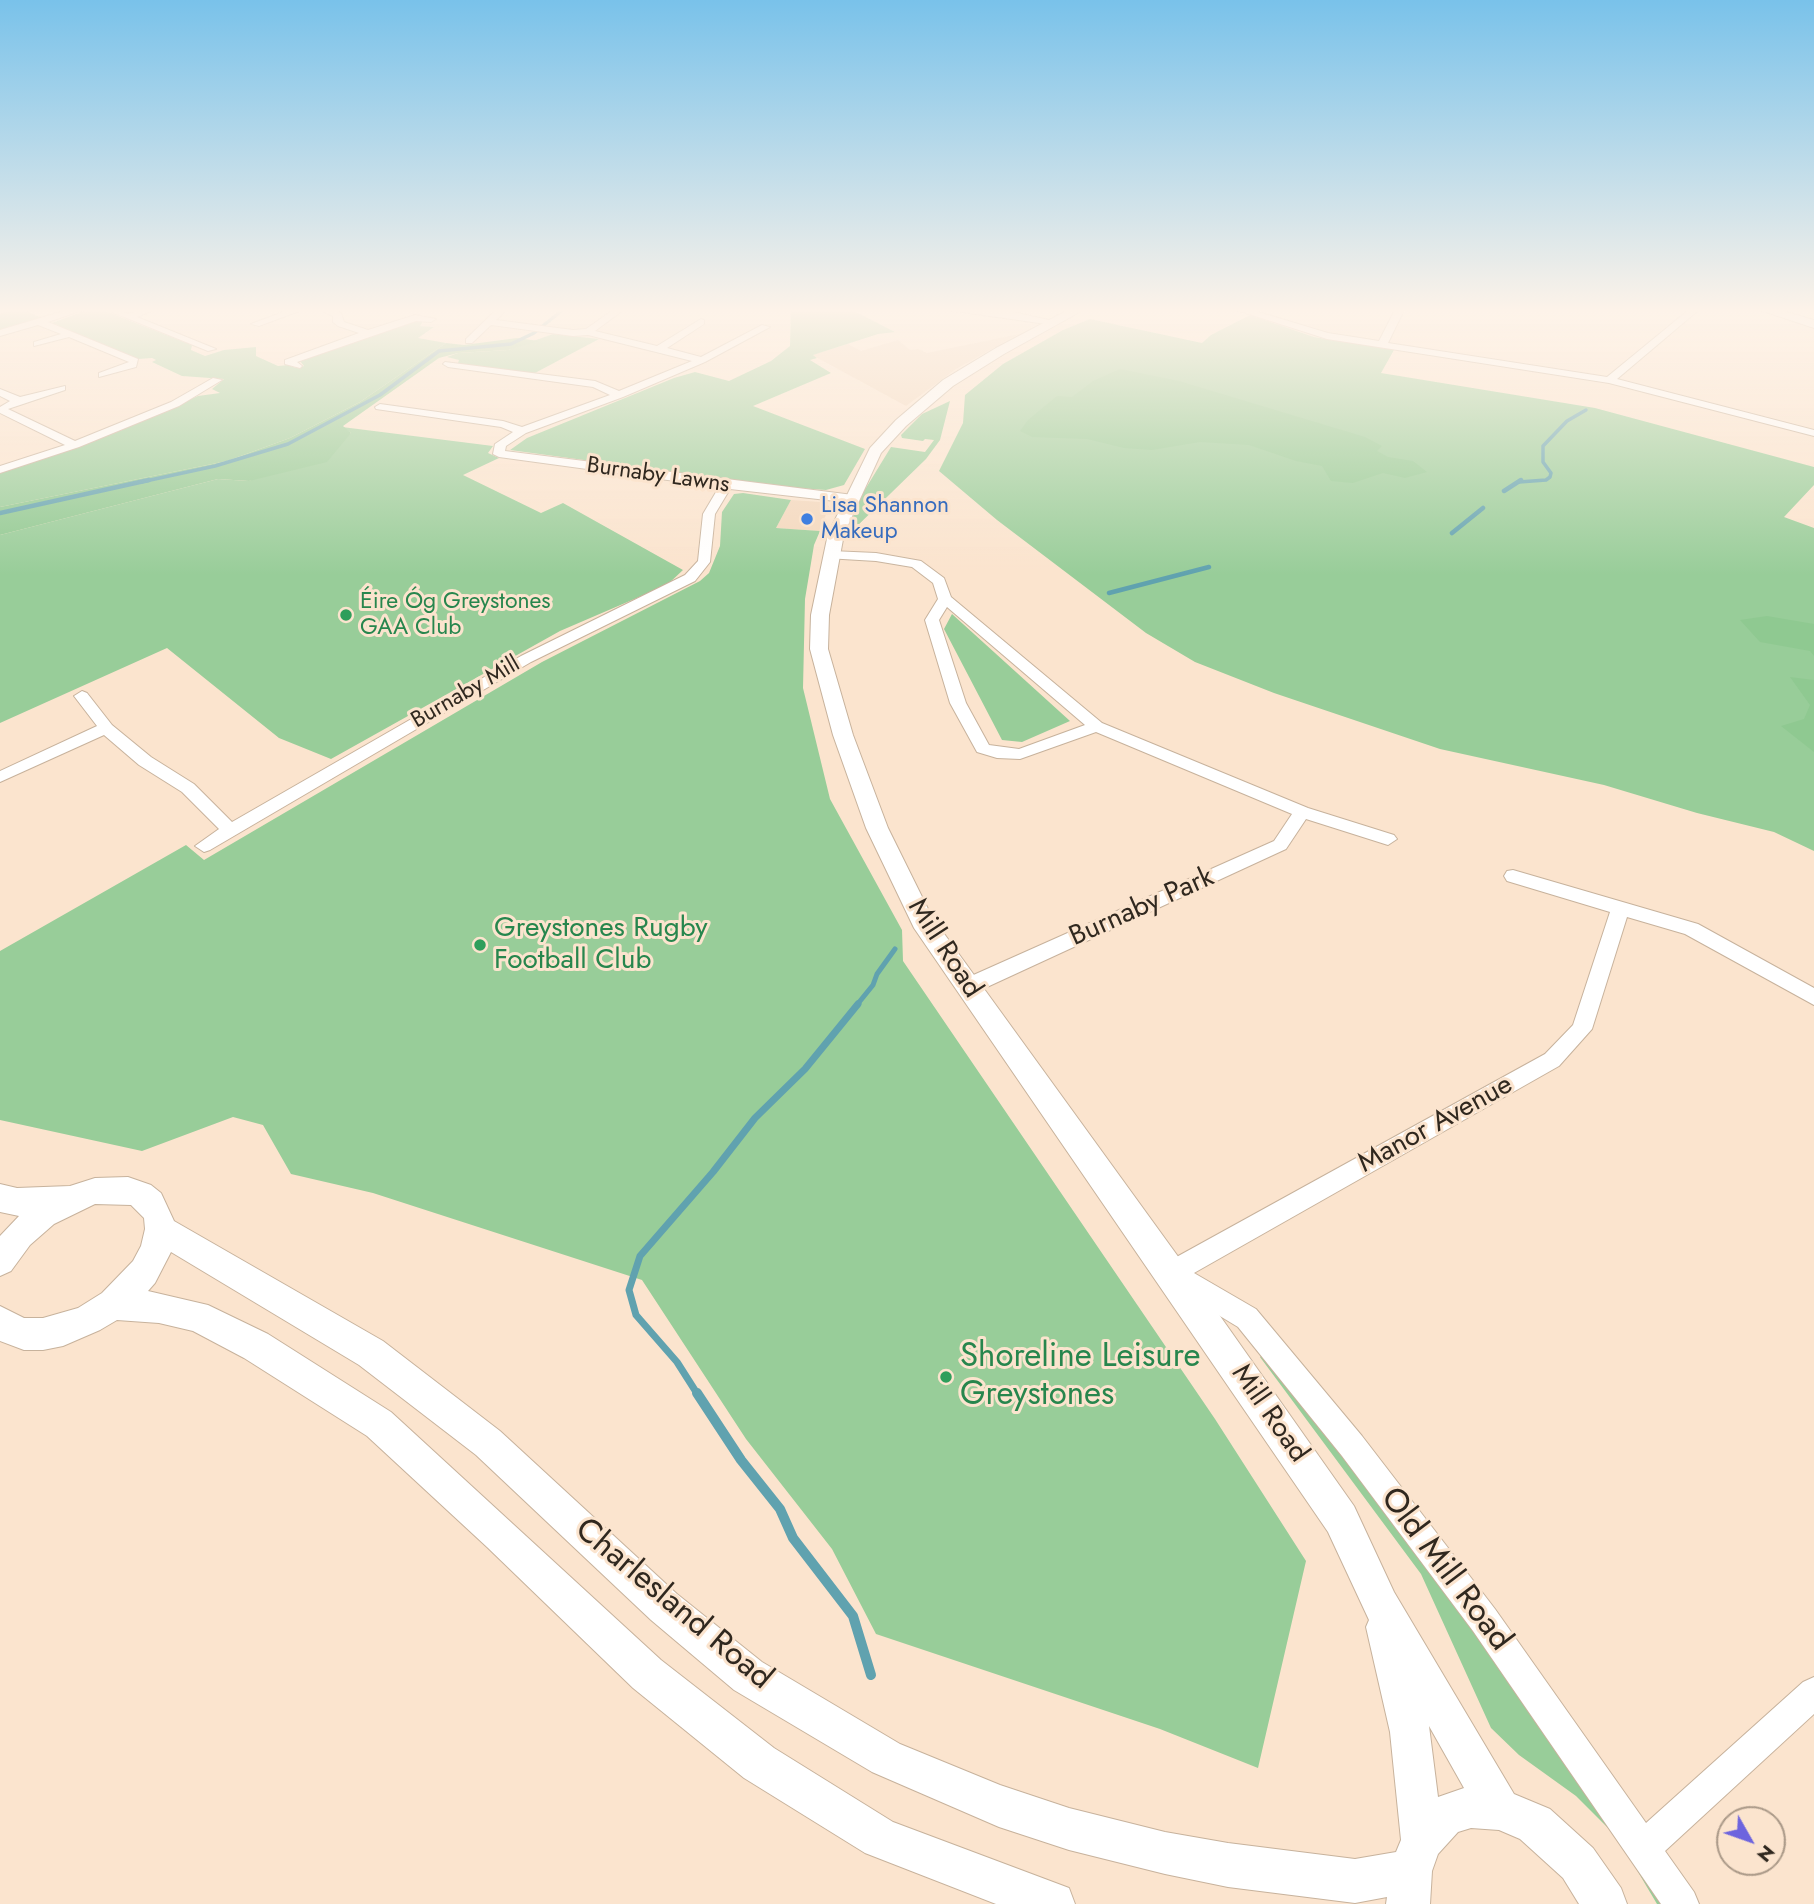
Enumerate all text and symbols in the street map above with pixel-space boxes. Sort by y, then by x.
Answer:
street label: Burnaby Lawns [585,452,731,500]
place label: Lisa Shannon Makeup [821,492,949,546]
marker: Lisa Shannon Makeup [799,511,815,527]
place label: Éire Óg Greystones GAA Club [360,588,551,642]
marker: Éire Óg Greystones GAA Club [338,607,354,623]
street label: Burnaby Mill [407,651,525,735]
street label: Burnaby Park [1065,861,1219,955]
street label: Mill Road [900,893,988,1005]
place label: Greystones Rugby Football Club [494,912,707,978]
marker: Greystones Rugby Football Club [472,937,488,953]
street label: Manor Avenue [1353,1069,1519,1181]
place label: Shoreline Leisure Greystones [960,1338,1201,1416]
street label: Mill Road [1223,1359,1315,1469]
marker: Shoreline Leisure Greystones [938,1369,954,1385]
street label: Old Mill Road [1371,1481,1519,1659]
street label: Charlesland Road [566,1511,780,1699]
north arrow [1716,1806,1786,1876]
text: N [1751,1839,1781,1868]

